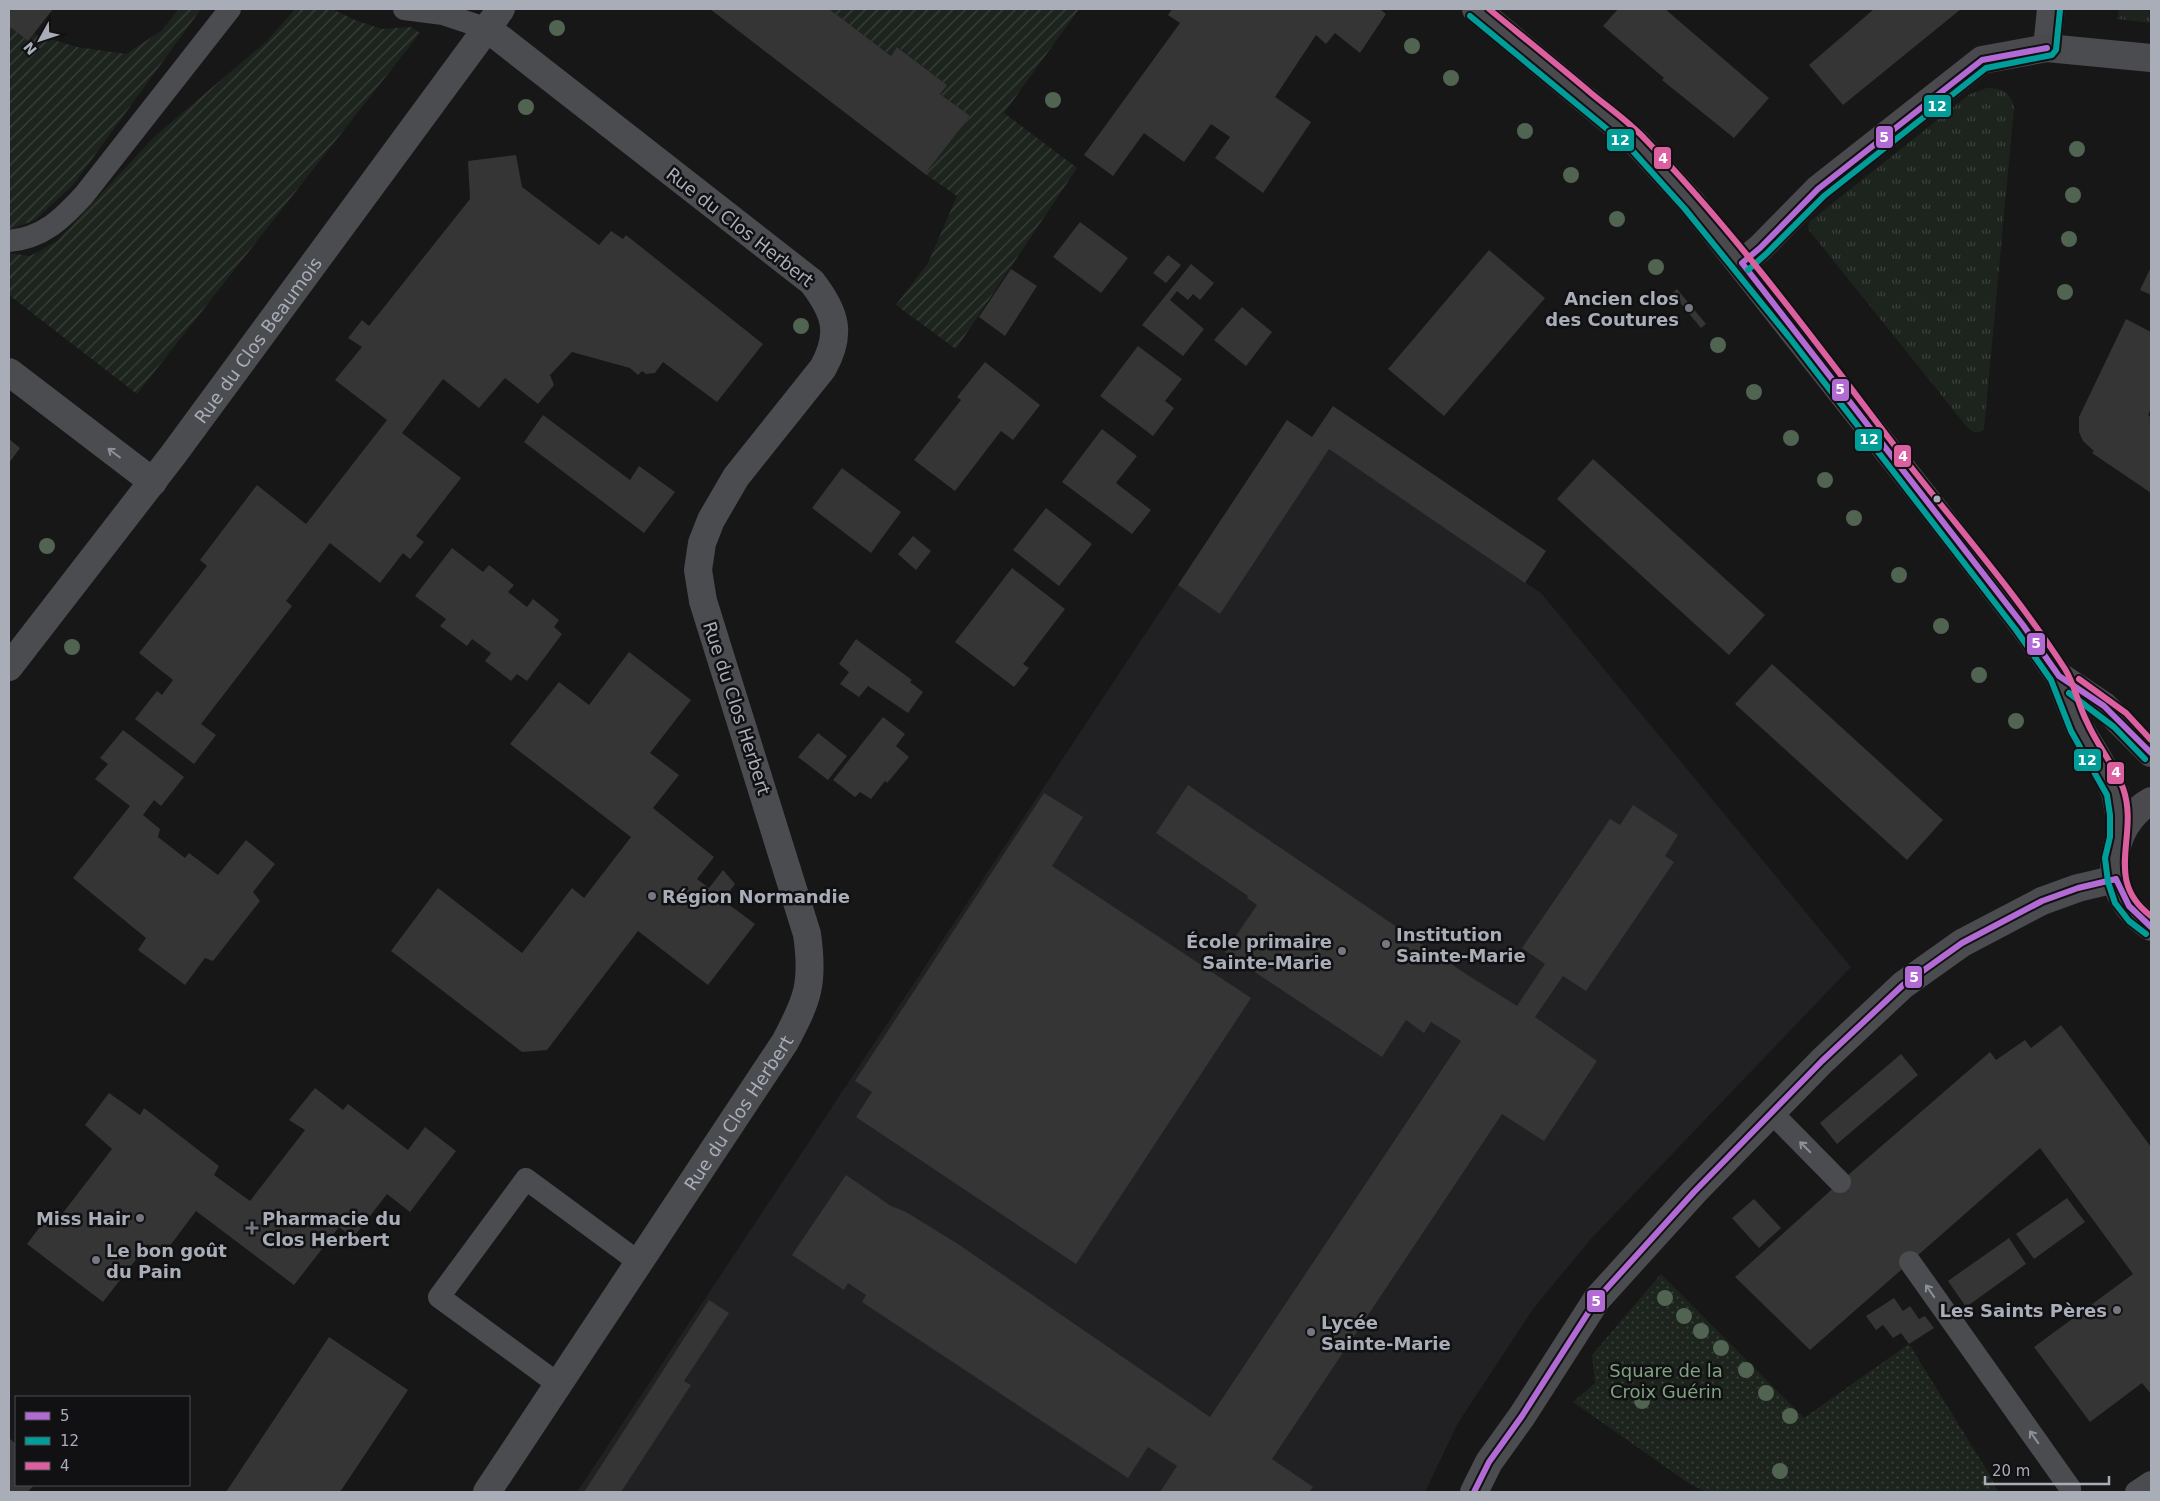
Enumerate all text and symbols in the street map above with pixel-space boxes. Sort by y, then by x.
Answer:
north arrow [15,15,65,65]
text: N [20,39,40,58]
line badge: 12 [1923,94,1952,118]
text: 12 [1927,98,1947,114]
line badge: 5 [1875,125,1894,149]
line badge: 12 [1606,128,1635,152]
text: 5 [1879,129,1889,145]
text: 12 [1610,132,1630,148]
line badge: 4 [1653,146,1672,170]
text: 4 [1658,150,1668,166]
street label: Rue du Clos Herbert [662,163,818,291]
street label: Rue du Clos Beaumois [190,253,326,427]
place label: Ancien clos des Coutures [1545,288,1679,330]
marker: Ancien clos des Coutures [1683,302,1695,314]
line badge: 5 [1831,378,1850,402]
text: 5 [1835,381,1845,397]
line badge: 12 [1854,428,1883,452]
text: 12 [1859,431,1879,447]
line badge: 4 [1893,444,1912,468]
one-way arrow [107,448,121,458]
text: 4 [1898,448,1908,464]
unlabelled marker [1932,494,1942,504]
street label: Rue du Clos Herbert [699,619,775,797]
line badge: 5 [2026,632,2046,656]
text: 5 [2031,635,2041,651]
line badge: 12 [2073,748,2102,772]
text: 12 [2077,752,2097,768]
line badge: 4 [2106,761,2125,785]
text: 4 [2111,764,2121,780]
place label: Région Normandie [662,886,850,907]
marker: Région Normandie [646,890,658,902]
place label: Institution Sainte-Marie [1396,924,1526,966]
place label: École primaire Sainte-Marie [1186,931,1332,973]
marker: Institution Sainte-Marie [1380,938,1392,950]
marker: École primaire Sainte-Marie [1336,945,1348,957]
line badge: 5 [1904,965,1923,989]
text: 5 [1909,969,1919,985]
street label: Rue du Clos Herbert [679,1032,797,1194]
one-way arrow [1799,1141,1812,1153]
place label: Miss Hair [36,1208,130,1229]
place label: Pharmacie du Clos Herbert [262,1208,401,1250]
marker: Miss Hair [134,1212,146,1224]
marker: Pharmacie du Clos Herbert [246,1222,258,1234]
place label: Le bon goût du Pain [106,1240,227,1282]
marker: Le bon goût du Pain [90,1254,102,1266]
one-way arrow [1925,1284,1935,1298]
line badge: 5 [1586,1289,1606,1313]
text: 5 [1591,1293,1601,1309]
place label: Les Saints Pères [1939,1300,2107,1321]
marker: Les Saints Pères [2111,1304,2123,1316]
place label: Lycée Sainte-Marie [1321,1312,1451,1354]
marker: Lycée Sainte-Marie [1305,1326,1317,1338]
park label: Square de la Croix Guérin [1609,1360,1723,1402]
legend [15,1396,190,1486]
text: 5 [60,1407,70,1425]
one-way arrow [2029,1431,2039,1445]
text: 12 [60,1432,79,1450]
scale bar [1985,1454,2109,1486]
text: 4 [60,1457,70,1475]
text: 20 m [1992,1462,2030,1480]

